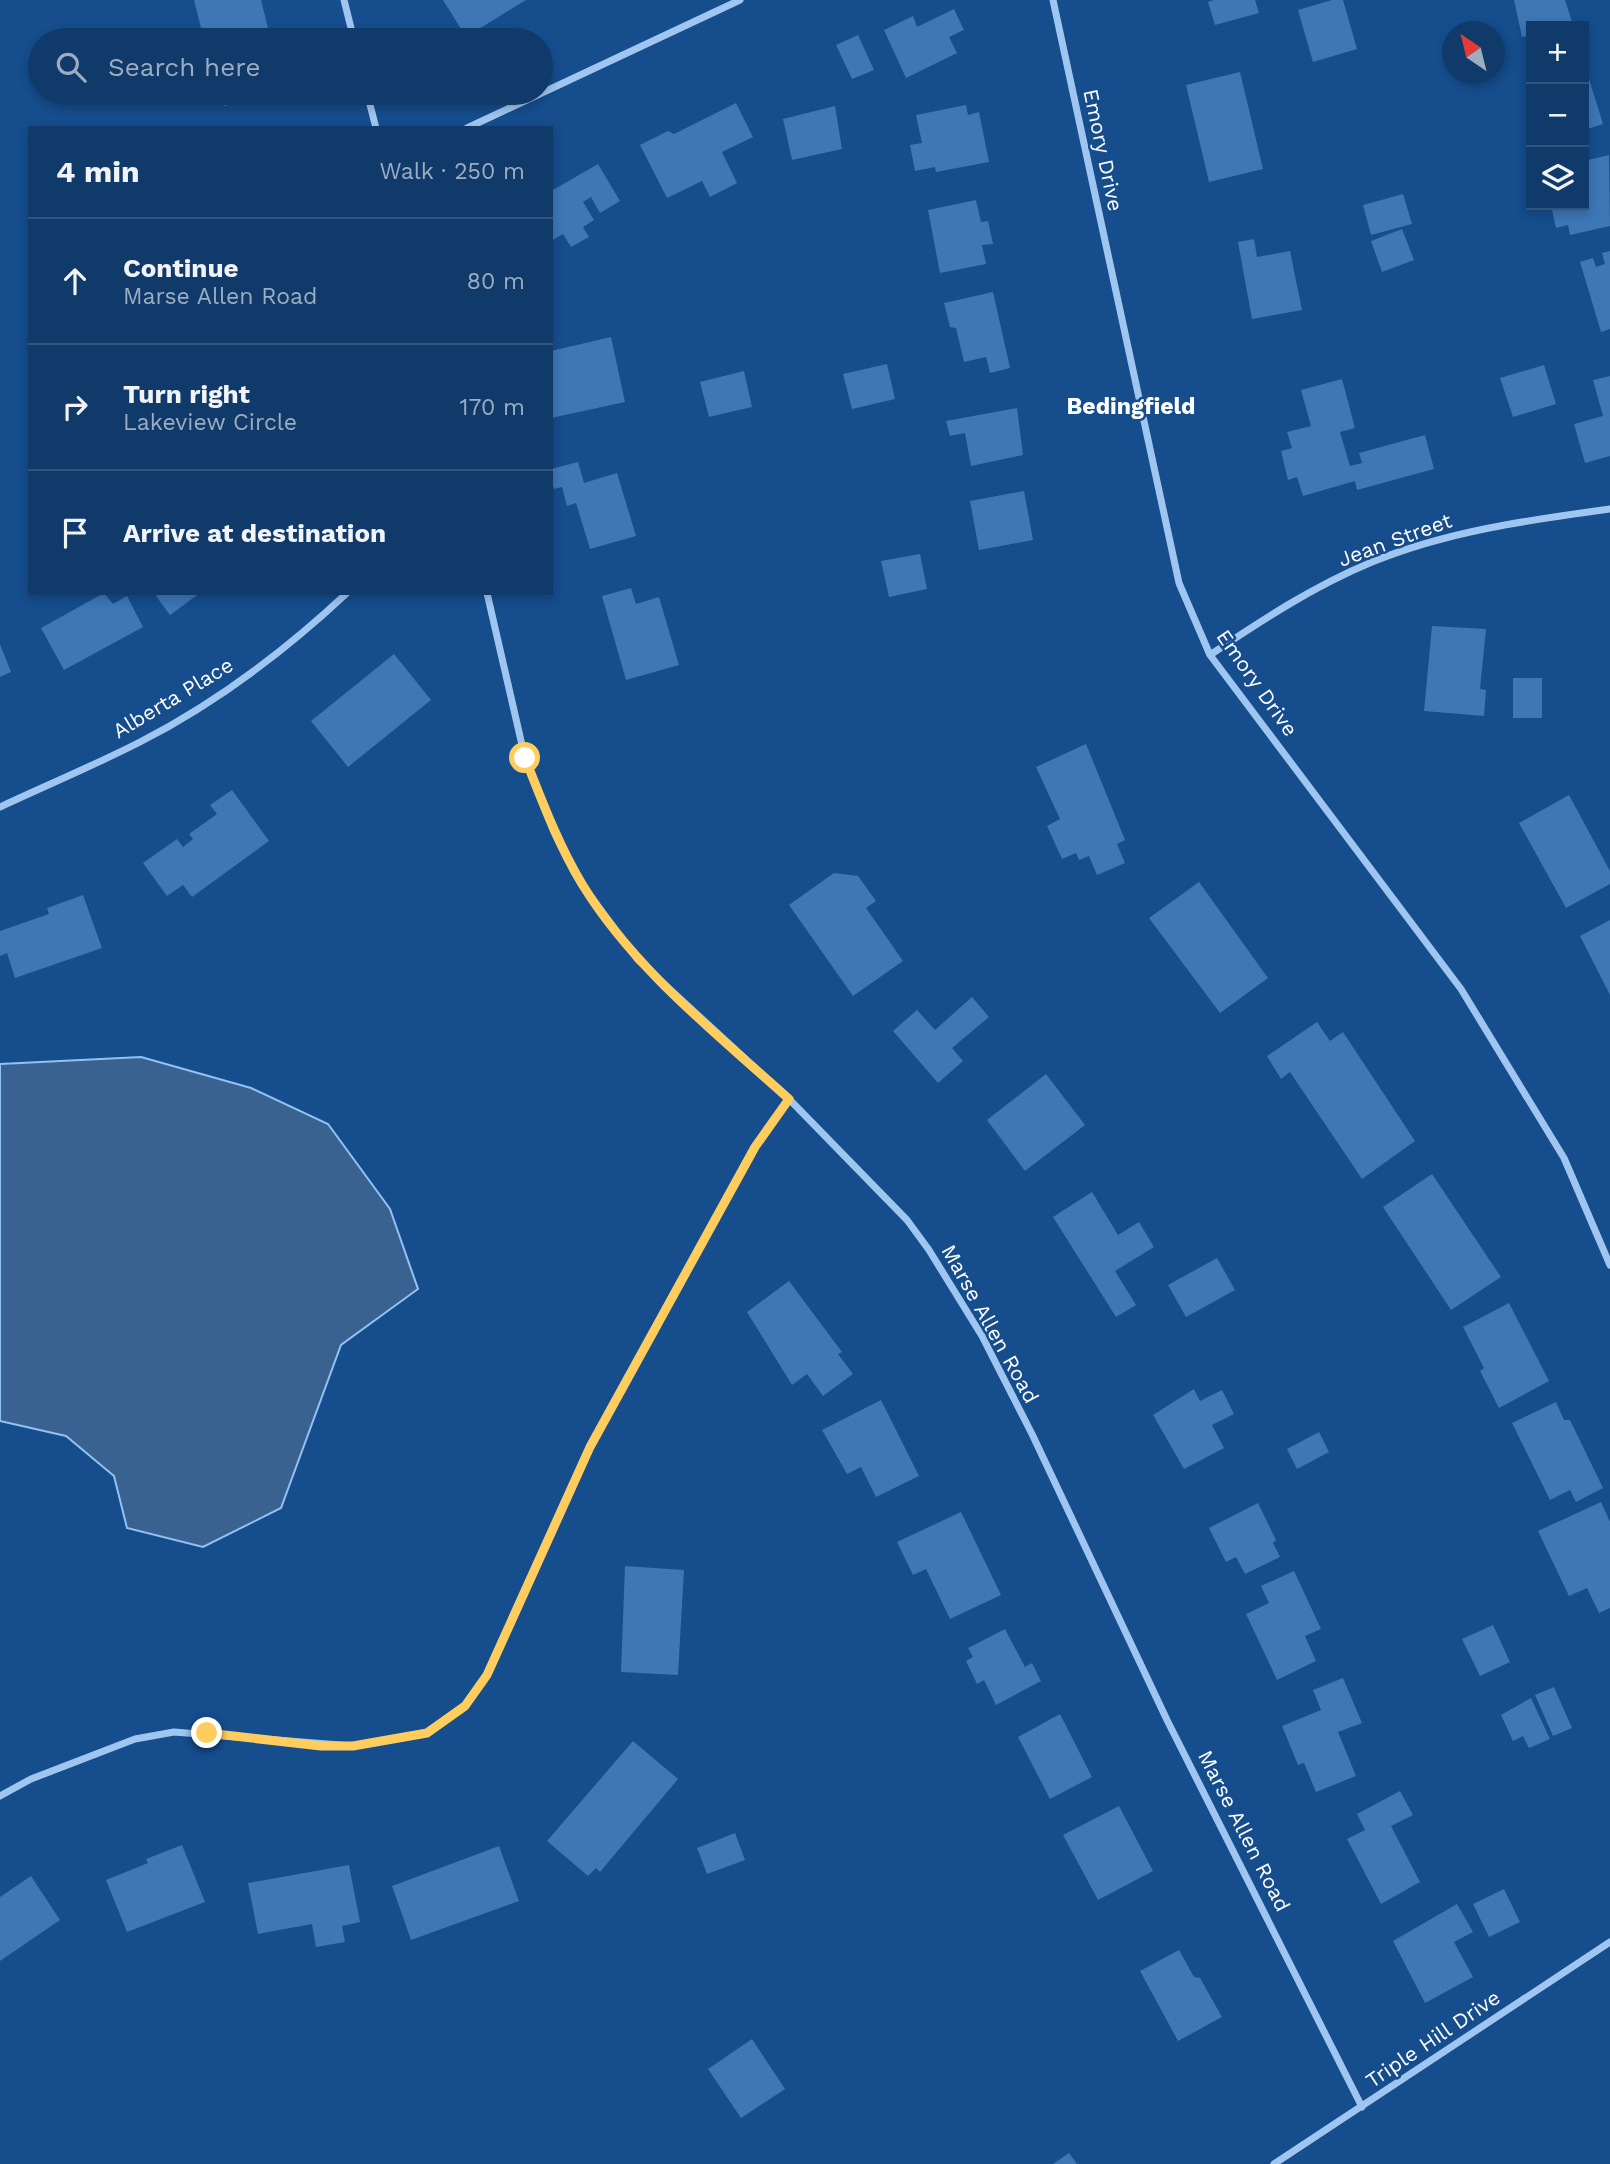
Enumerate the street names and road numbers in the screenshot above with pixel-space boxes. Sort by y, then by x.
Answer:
street label: Emory Drive [1078,87,1129,213]
street label: Jean Street [1335,507,1455,572]
street label: Emory Drive [1212,625,1303,741]
street label: Alberta Place [108,652,237,743]
street label: Marse Allen Road [936,1240,1044,1407]
street label: Marse Allen Road [1193,1746,1296,1916]
street label: Triple Hill Drive [1361,1984,1505,2093]

